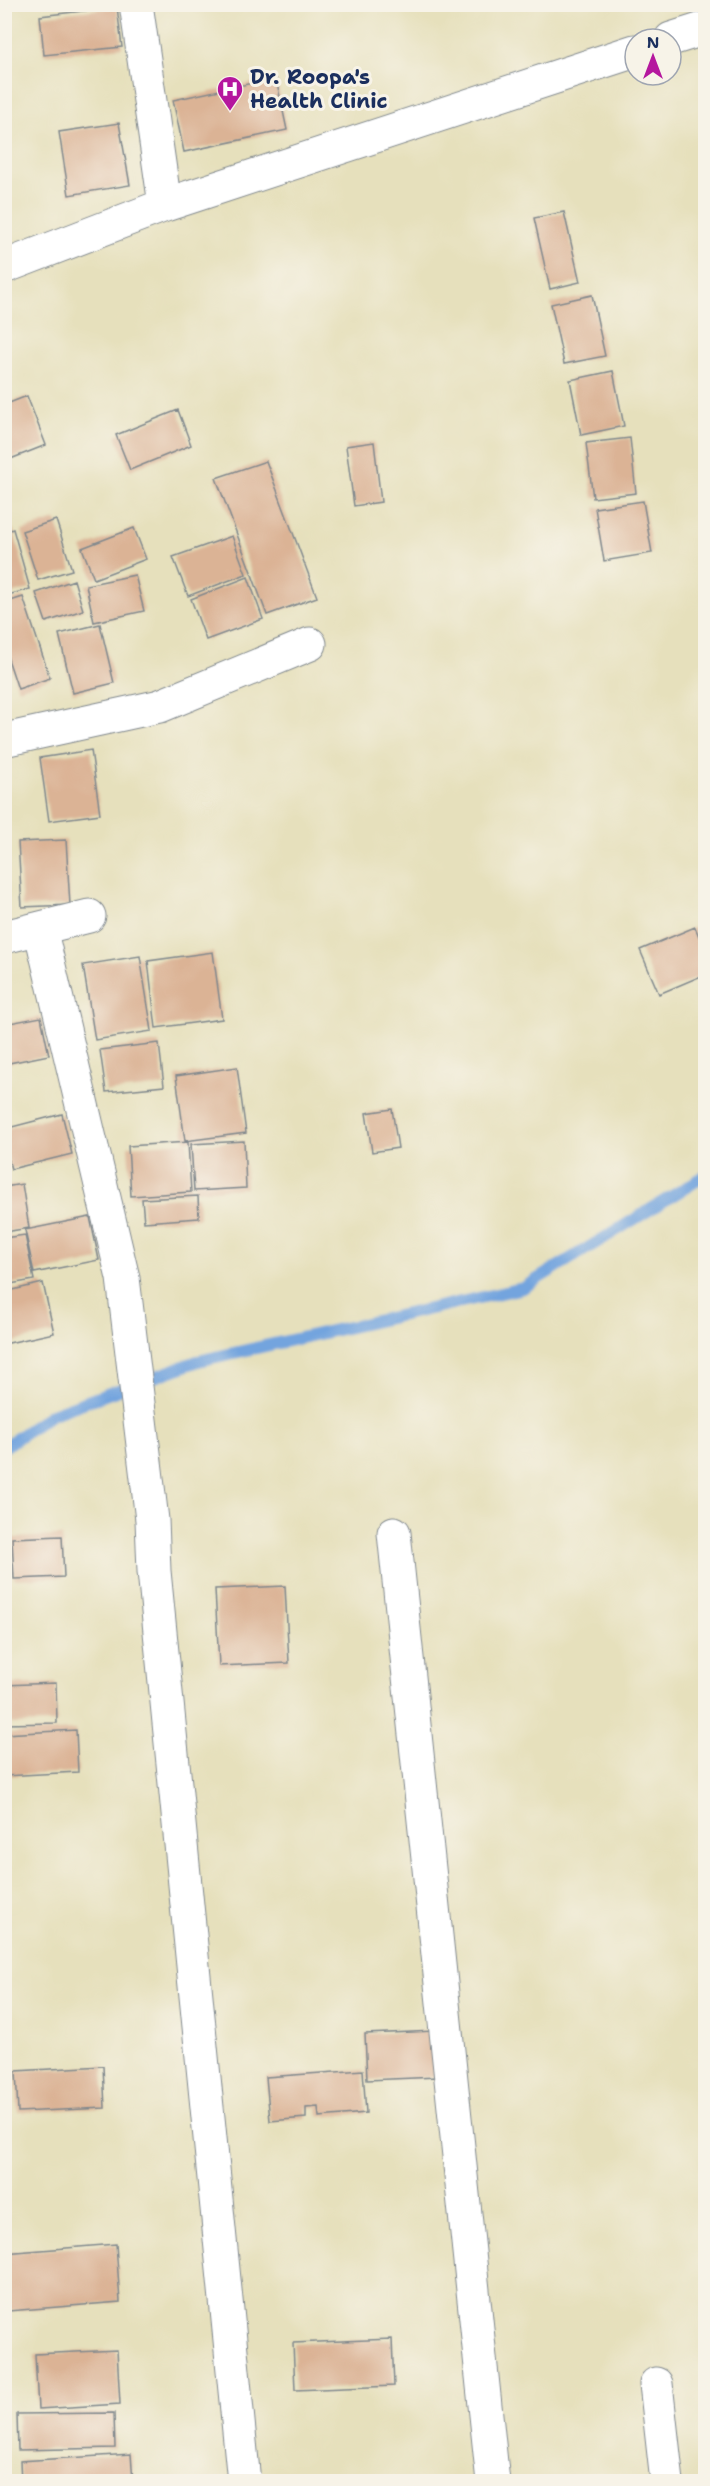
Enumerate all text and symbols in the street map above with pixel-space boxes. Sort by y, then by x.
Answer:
north arrow [623,27,683,87]
text: N [647,32,659,53]
place label: Dr. Roopa's Health Clinic [250,63,388,115]
hospital icon: Dr. Roopa's Health Clinic [215,74,245,112]

